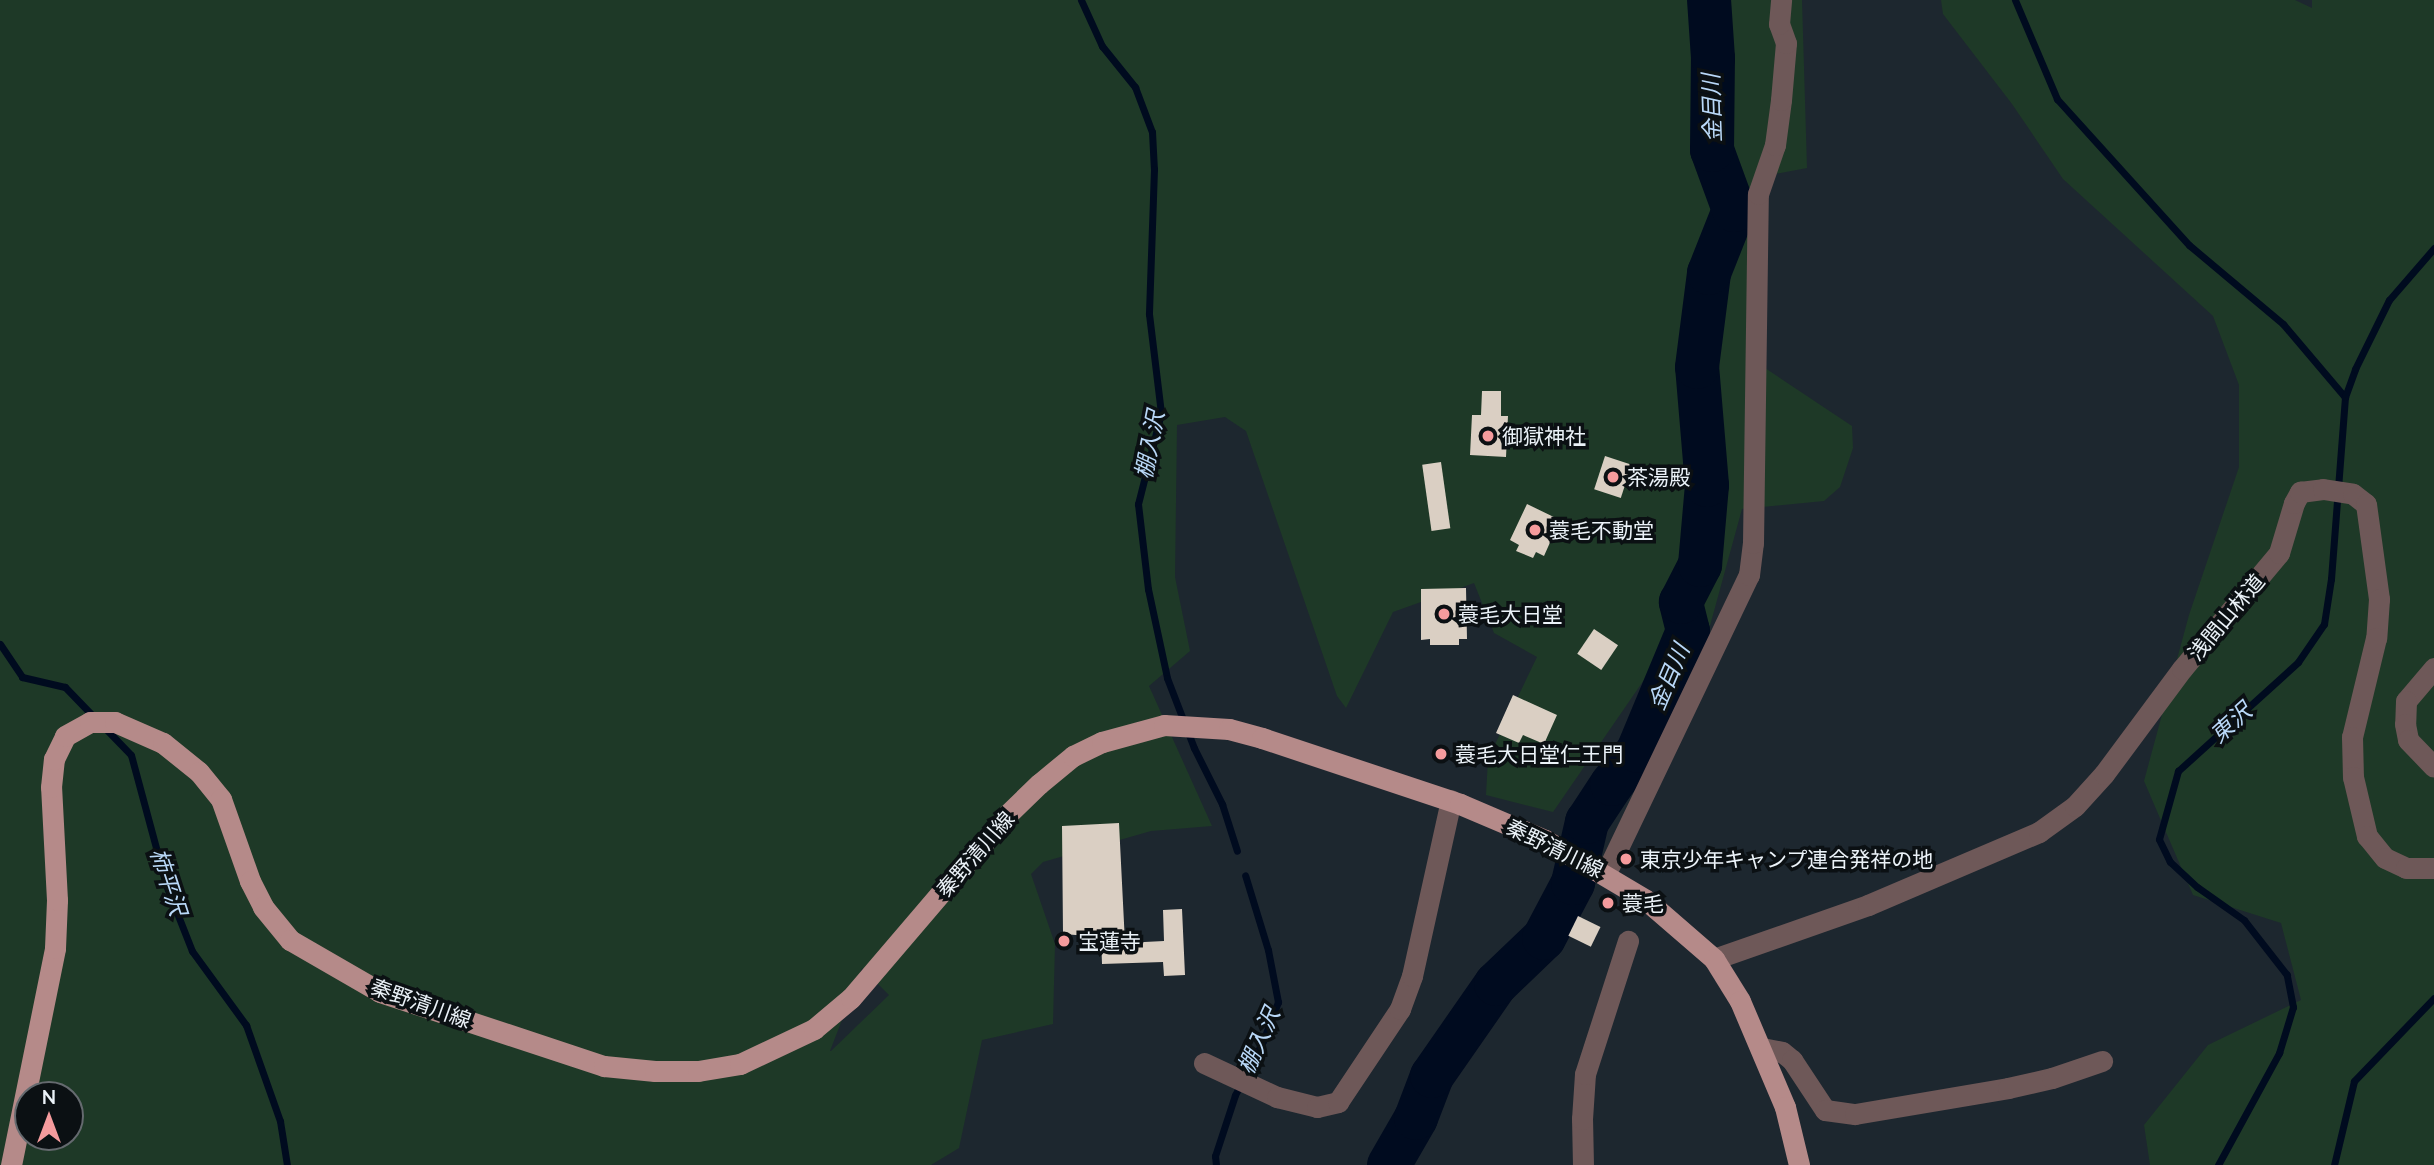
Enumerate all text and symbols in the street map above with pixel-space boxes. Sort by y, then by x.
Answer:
water label: 金目川 [1697,73,1727,143]
water label: 棚入沢 [1130,409,1170,481]
place label: 御獄神社 [1502,423,1586,449]
marker: 御獄神社 [1480,428,1496,444]
place label: 茶湯殿 [1627,464,1690,490]
marker: 茶湯殿 [1605,469,1621,485]
place label: 蓑毛不動堂 [1549,517,1654,543]
marker: 蓑毛不動堂 [1527,522,1543,538]
street label: 浅間山林道 [2183,569,2269,665]
place label: 蓑毛大日堂 [1458,601,1563,627]
marker: 蓑毛大日堂 [1436,606,1452,622]
water label: 金目川 [1643,640,1695,714]
water label: 東沢 [2205,697,2257,749]
place label: 蓑毛大日堂仁王門 [1455,741,1623,767]
marker: 蓑毛大日堂仁王門 [1433,746,1449,762]
street label: 秦野清川線 [931,806,1019,902]
street label: 秦野清川線 [1502,814,1608,882]
water label: 柿平沢 [144,845,192,919]
place label: 東京少年キャンプ連合発祥の地 [1640,846,1934,872]
marker: 東京少年キャンプ連合発祥の地 [1618,851,1634,867]
place label: 蓑毛 [1622,890,1664,916]
marker: 蓑毛 [1600,895,1616,911]
place label: 宝蓮寺 [1078,928,1141,954]
marker: 宝蓮寺 [1056,933,1072,949]
street label: 秦野清川線 [367,973,475,1033]
water label: 棚入沢 [1232,1004,1286,1078]
north arrow [14,1081,84,1151]
text: N [42,1085,56,1109]

